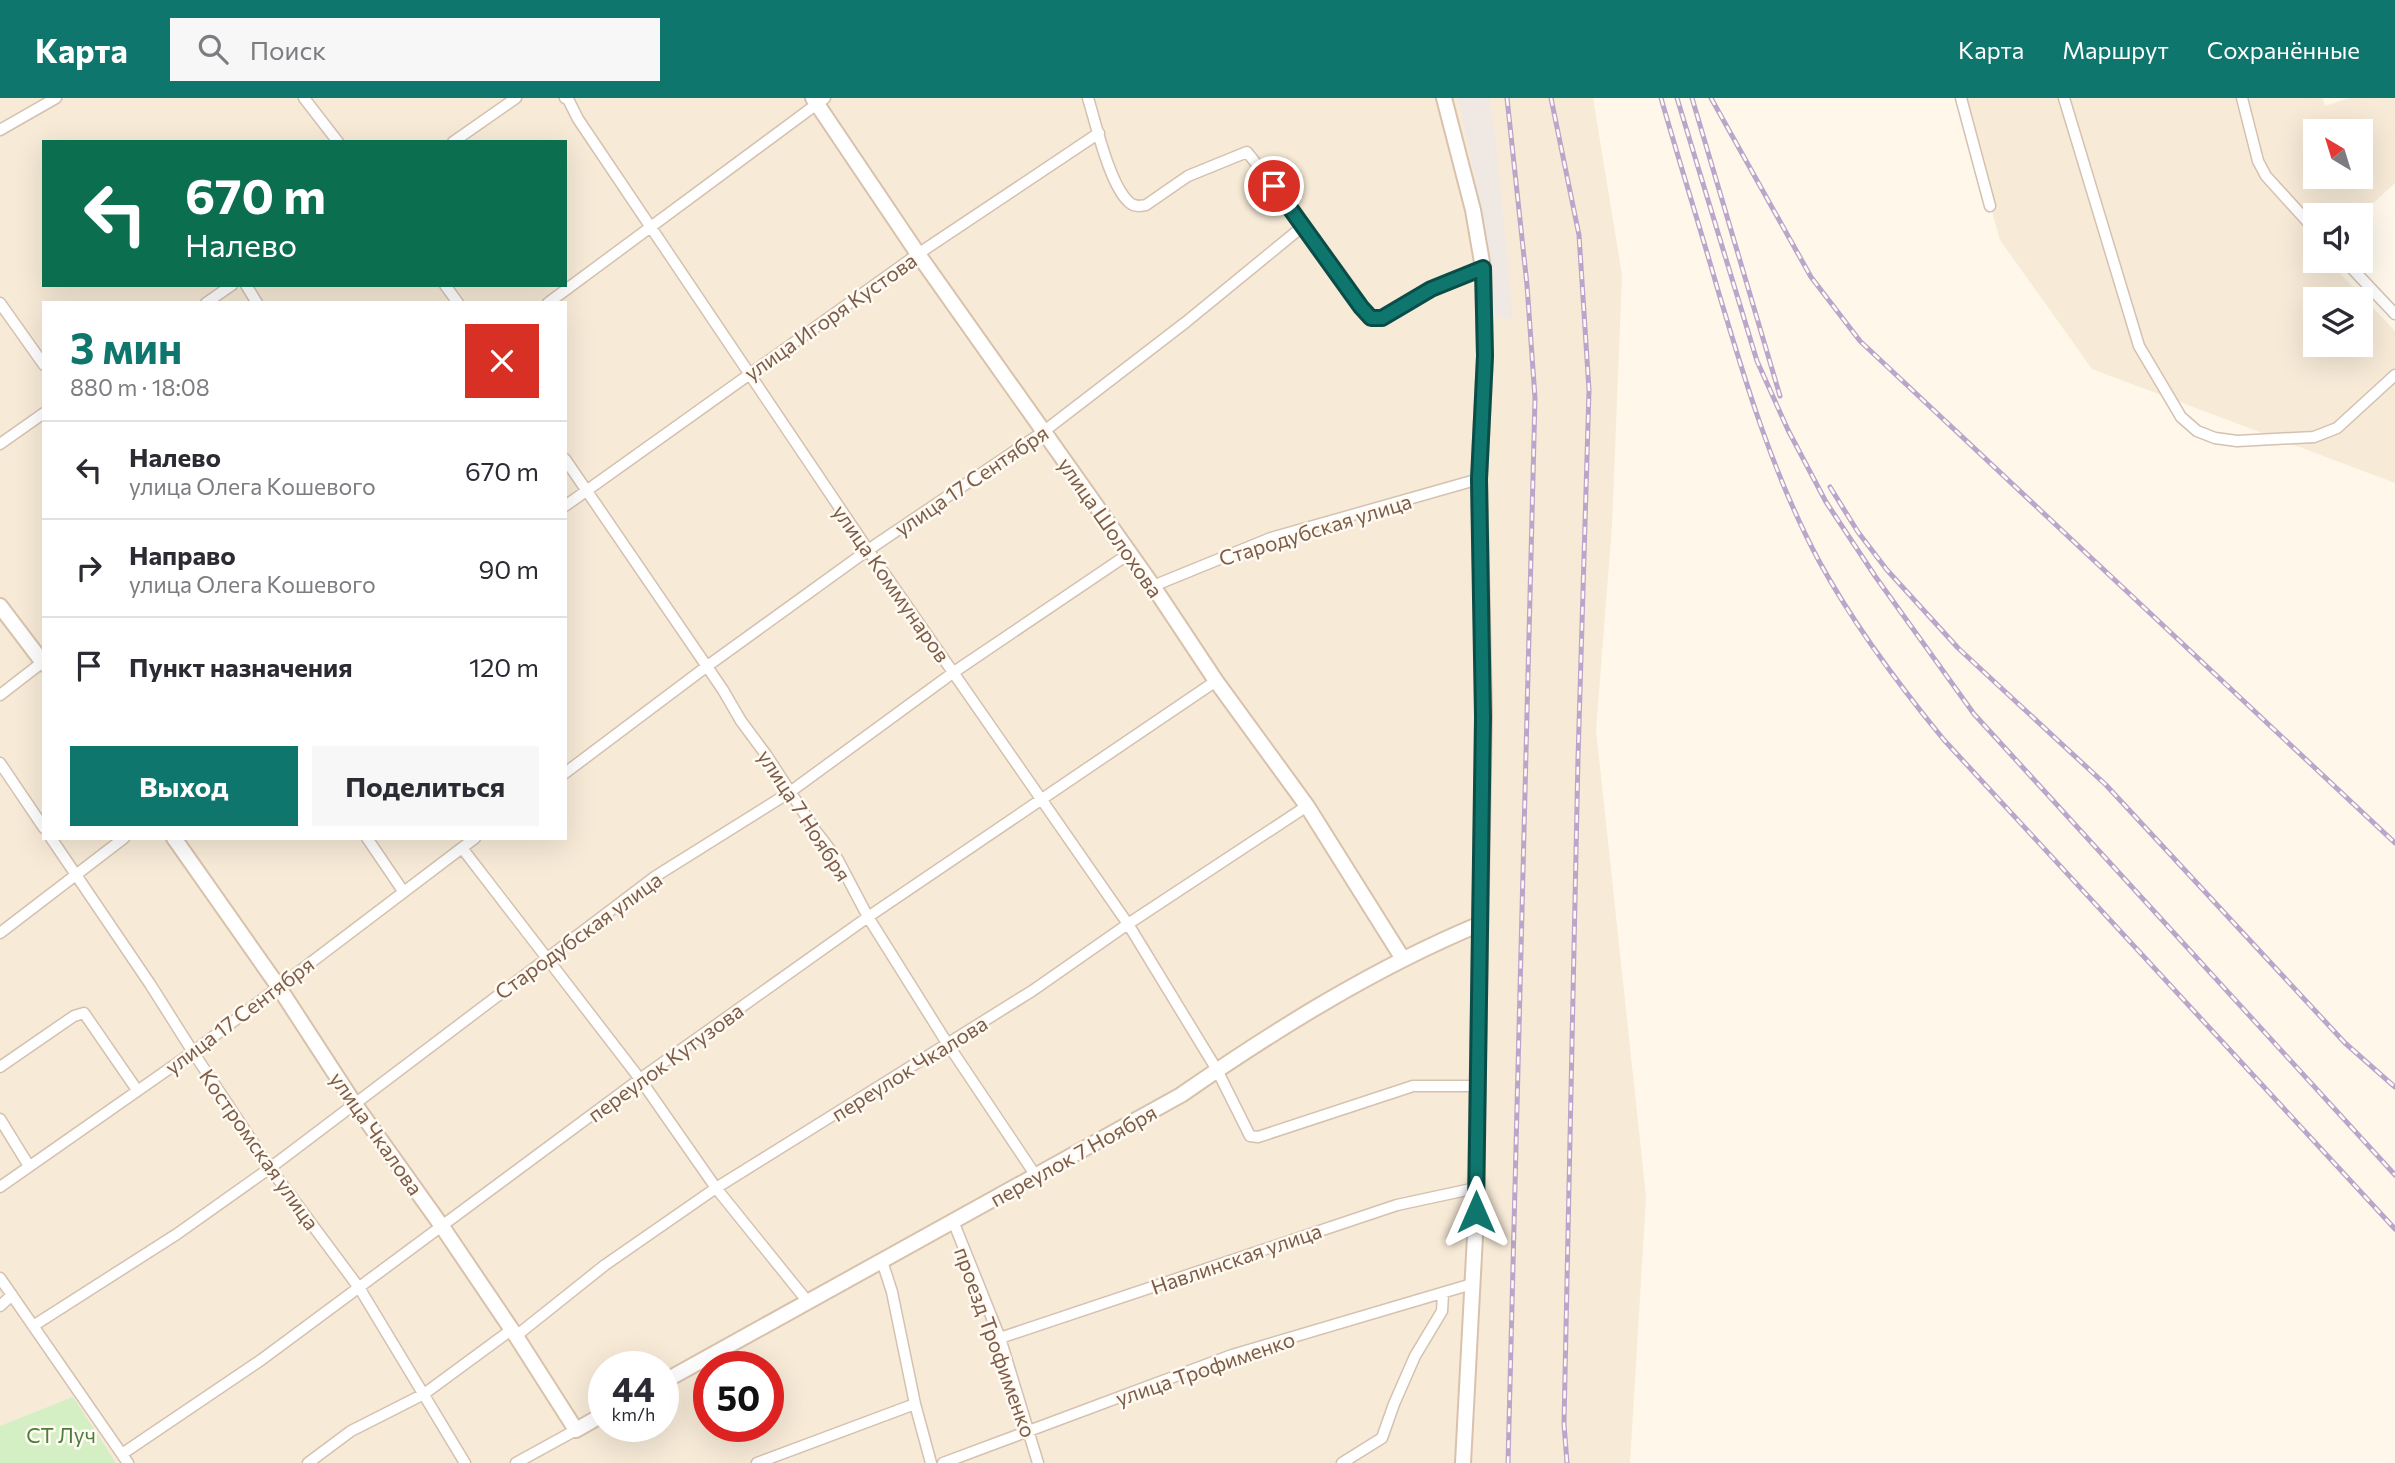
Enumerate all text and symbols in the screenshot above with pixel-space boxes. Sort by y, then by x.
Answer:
search box [170,18,660,81]
text: Карта [35,29,128,70]
icon: search [194,30,232,68]
text: Поиск [250,34,326,65]
text: Карта [1958,35,2024,64]
text: Маршрут [2062,35,2169,64]
text: Сохранённые [2207,35,2360,64]
north arrow [2303,119,2373,189]
map controls [2303,119,2373,357]
pin [1244,156,1304,216]
text: 670 m [185,164,326,224]
icon: arrive [1255,167,1293,205]
icon: left [70,168,161,259]
button: sound [2303,203,2373,273]
text: Налево [185,224,297,264]
street label: улица Игоря Кустова [739,247,921,385]
button: layers [2303,287,2373,357]
text: 3 мин [70,321,182,373]
button: close [465,324,539,398]
text: 880 m · 18:08 [70,373,210,401]
street label: улица 17 Сентября [889,419,1053,541]
text: Налево [129,441,221,472]
icon: left [70,451,108,489]
street label: улица Шолохова [1053,452,1169,602]
text: 670 m [465,455,539,486]
text: улица Олега Кошевого [129,472,376,500]
street label: Стародубская улица [1216,488,1414,570]
street label: улица Коммунаров [828,499,956,667]
text: Направо [129,539,236,570]
icon: right [70,549,108,587]
text: 90 m [479,553,539,584]
text: улица Олега Кошевого [129,570,376,598]
icon: arrive [70,647,108,685]
text: Пункт назначения [129,651,353,682]
text: 120 m [469,651,539,682]
street label: улица 7 Ноября [753,744,857,886]
button: Выход [70,746,298,826]
button: Поделиться [312,746,539,826]
street label: Стародубская улица [490,866,666,1004]
street label: улица 17 Сентября [160,951,318,1079]
street label: переулок Кутузова [582,997,748,1127]
street label: переулок Чкалова [826,1010,992,1126]
street label: Костромская улица [195,1064,325,1234]
street label: улица Чкалова [325,1067,429,1199]
street label: переулок 7 Ноября [985,1099,1161,1211]
position arrow [1439,1175,1513,1249]
street label: Навлинская улица [1147,1217,1325,1299]
street label: проезд Трофименко [950,1243,1042,1441]
street label: улица Трофименко [1112,1326,1298,1410]
speed limit sign: 50 [693,1351,784,1442]
text: 44 [612,1366,655,1409]
text: km/h [612,1403,655,1425]
park label: СТ Луч [26,1422,96,1447]

